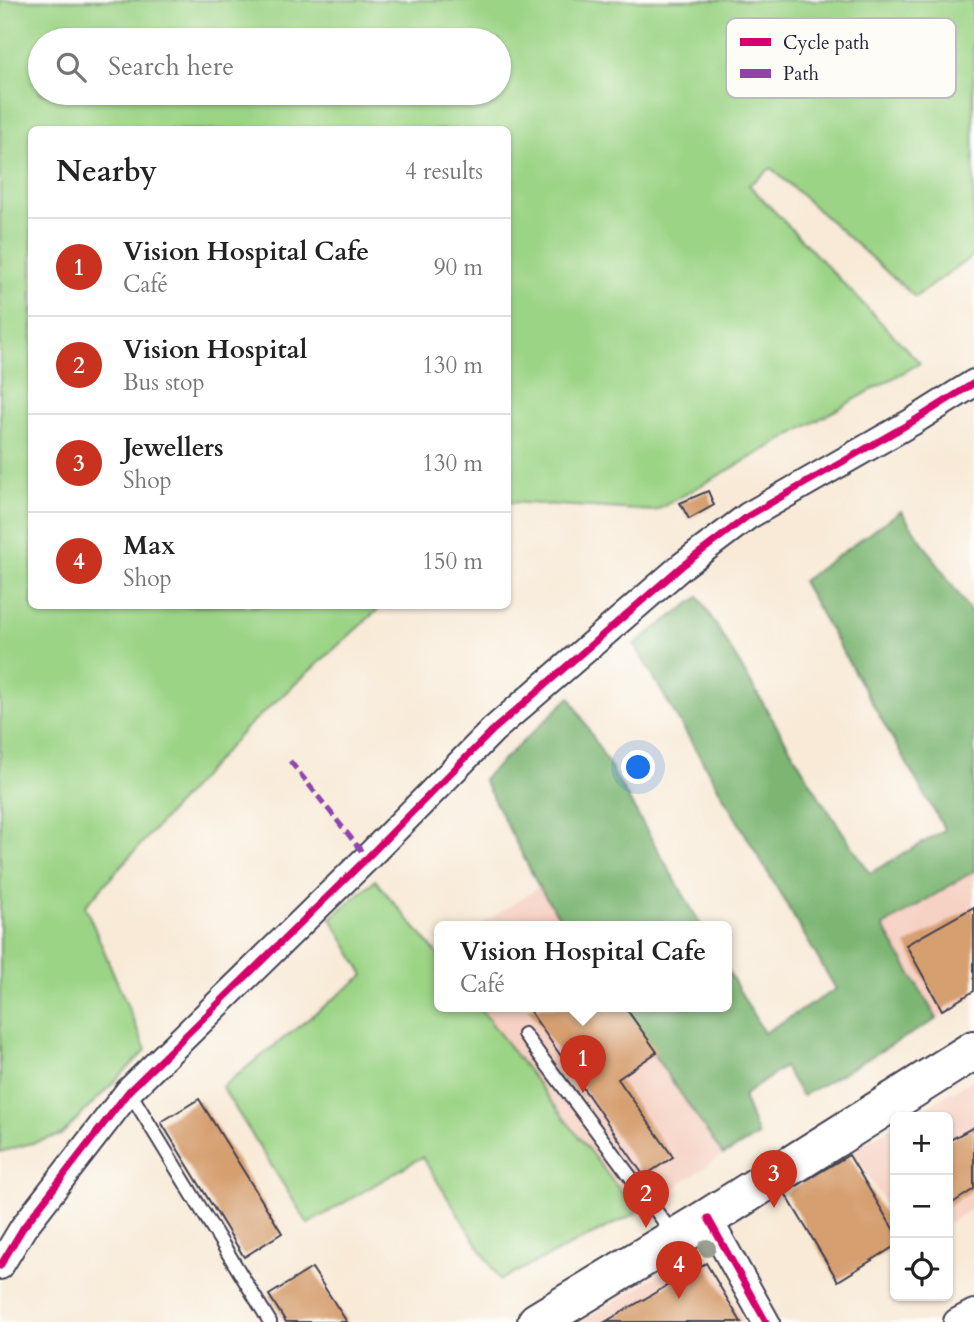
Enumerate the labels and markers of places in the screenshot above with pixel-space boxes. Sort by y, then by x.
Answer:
pin: 1 [560,1035,606,1093]
pin: 3 [751,1150,797,1208]
pin: 2 [623,1170,669,1228]
pin: 4 [656,1241,702,1299]

